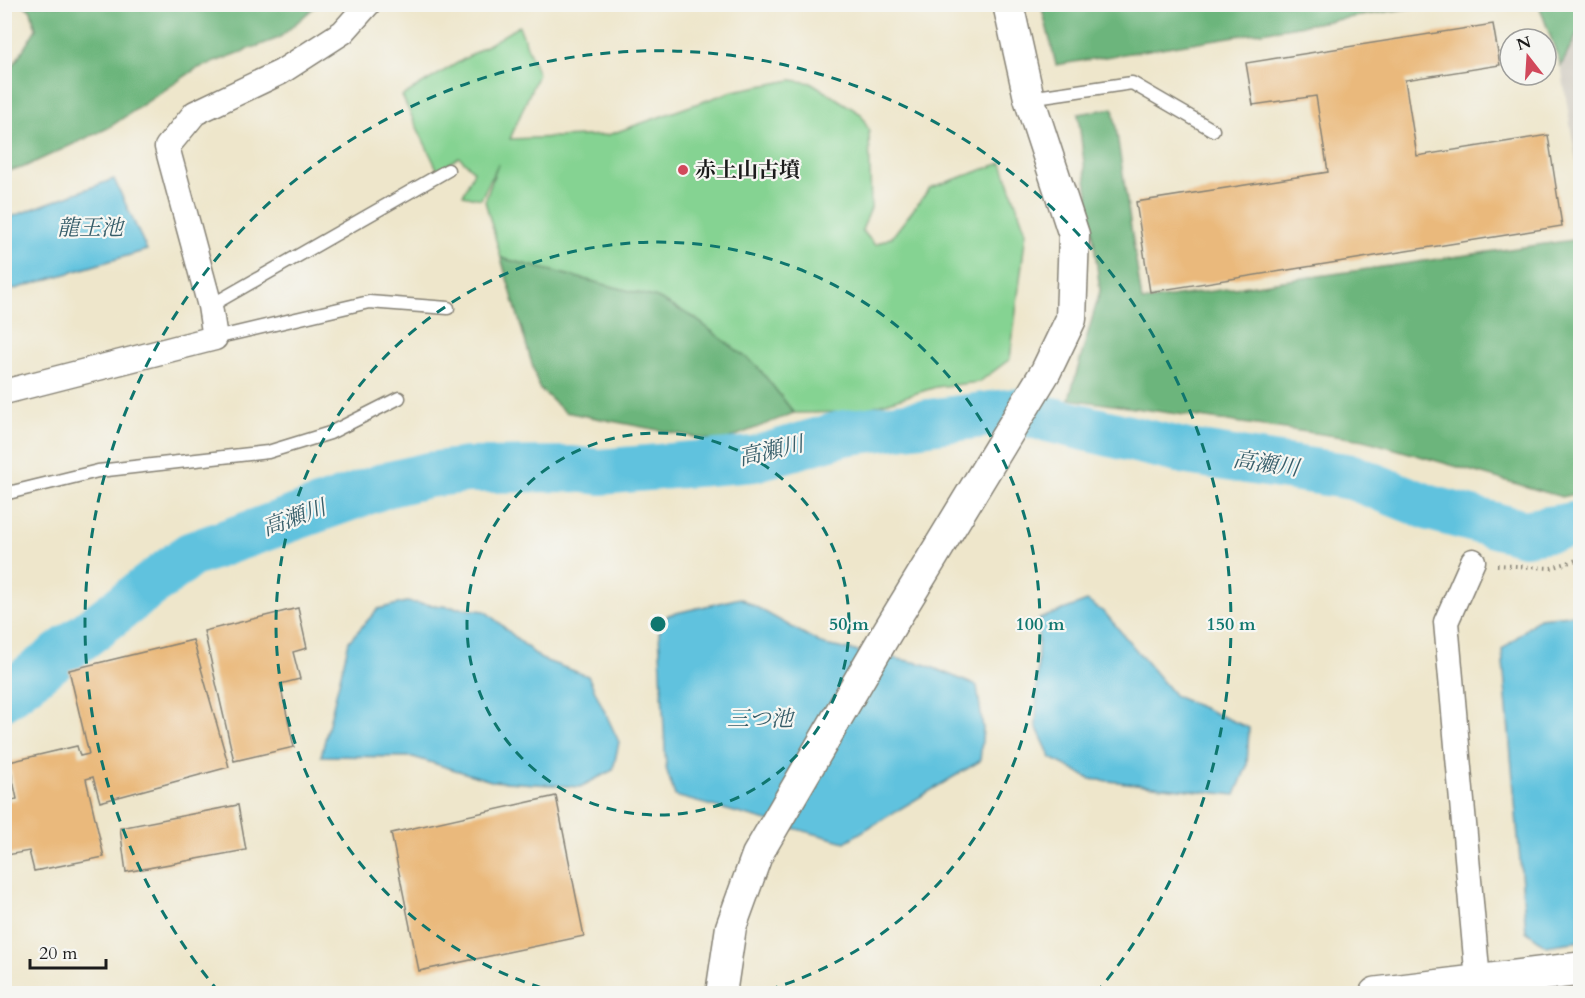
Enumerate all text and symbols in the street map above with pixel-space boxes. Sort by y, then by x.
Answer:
north arrow [1498,27,1558,87]
text: N [1514,31,1534,56]
place label: 赤土山古墳 [695,156,800,185]
marker: 赤土山古墳 [676,163,690,177]
water label: 龍王池 [57,213,126,243]
water label: 高瀬川 [735,429,808,473]
water label: 高瀬川 [1231,445,1303,484]
water label: 高瀬川 [258,492,332,543]
text: 50 m [829,612,869,637]
text: 100 m [1015,612,1065,637]
text: 150 m [1206,612,1256,637]
centre of rings [648,614,668,634]
water label: 三つ池 [727,704,796,734]
scale bar [30,932,106,970]
text: 20 m [39,941,78,966]

